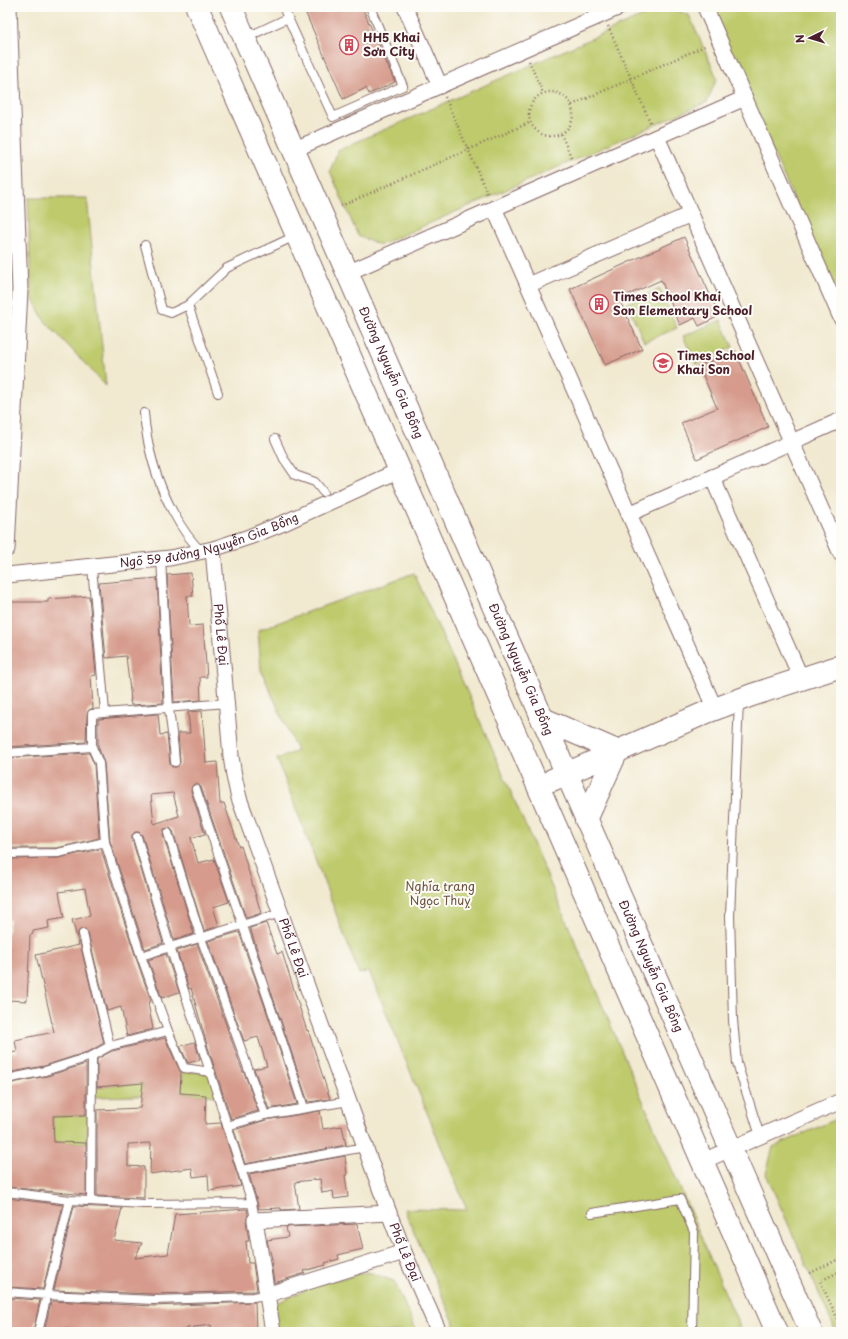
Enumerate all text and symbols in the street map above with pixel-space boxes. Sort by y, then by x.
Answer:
north arrow [790,18,830,58]
place label: HH5 Khai Sơn City [363,28,421,60]
building icon: HH5 Khai Sơn City [338,34,360,56]
text: N [791,34,808,44]
place label: Times School Khai Son Elementary School [613,287,752,319]
building icon: Times School Khai Son Elementary School [588,293,610,315]
street label: Đường Nguyễn Gia Bồng [355,303,429,441]
place label: Times School Khai Son [677,346,755,378]
school or university icon: Times School Khai Son [652,352,674,374]
street label: Ngõ 59 đường Nguyễn Gia Bồng [119,508,301,571]
street label: Đường Nguyễn Gia Bồng [485,600,559,738]
street label: Phố Lê Đại [210,603,233,666]
park label: Nghĩa trang Ngọc Thuỵ [405,877,475,909]
street label: Đường Nguyễn Gia Bồng [615,897,689,1035]
street label: Phố Lê Đại [275,915,313,980]
street label: Phố Lê Đại [385,1220,426,1284]

